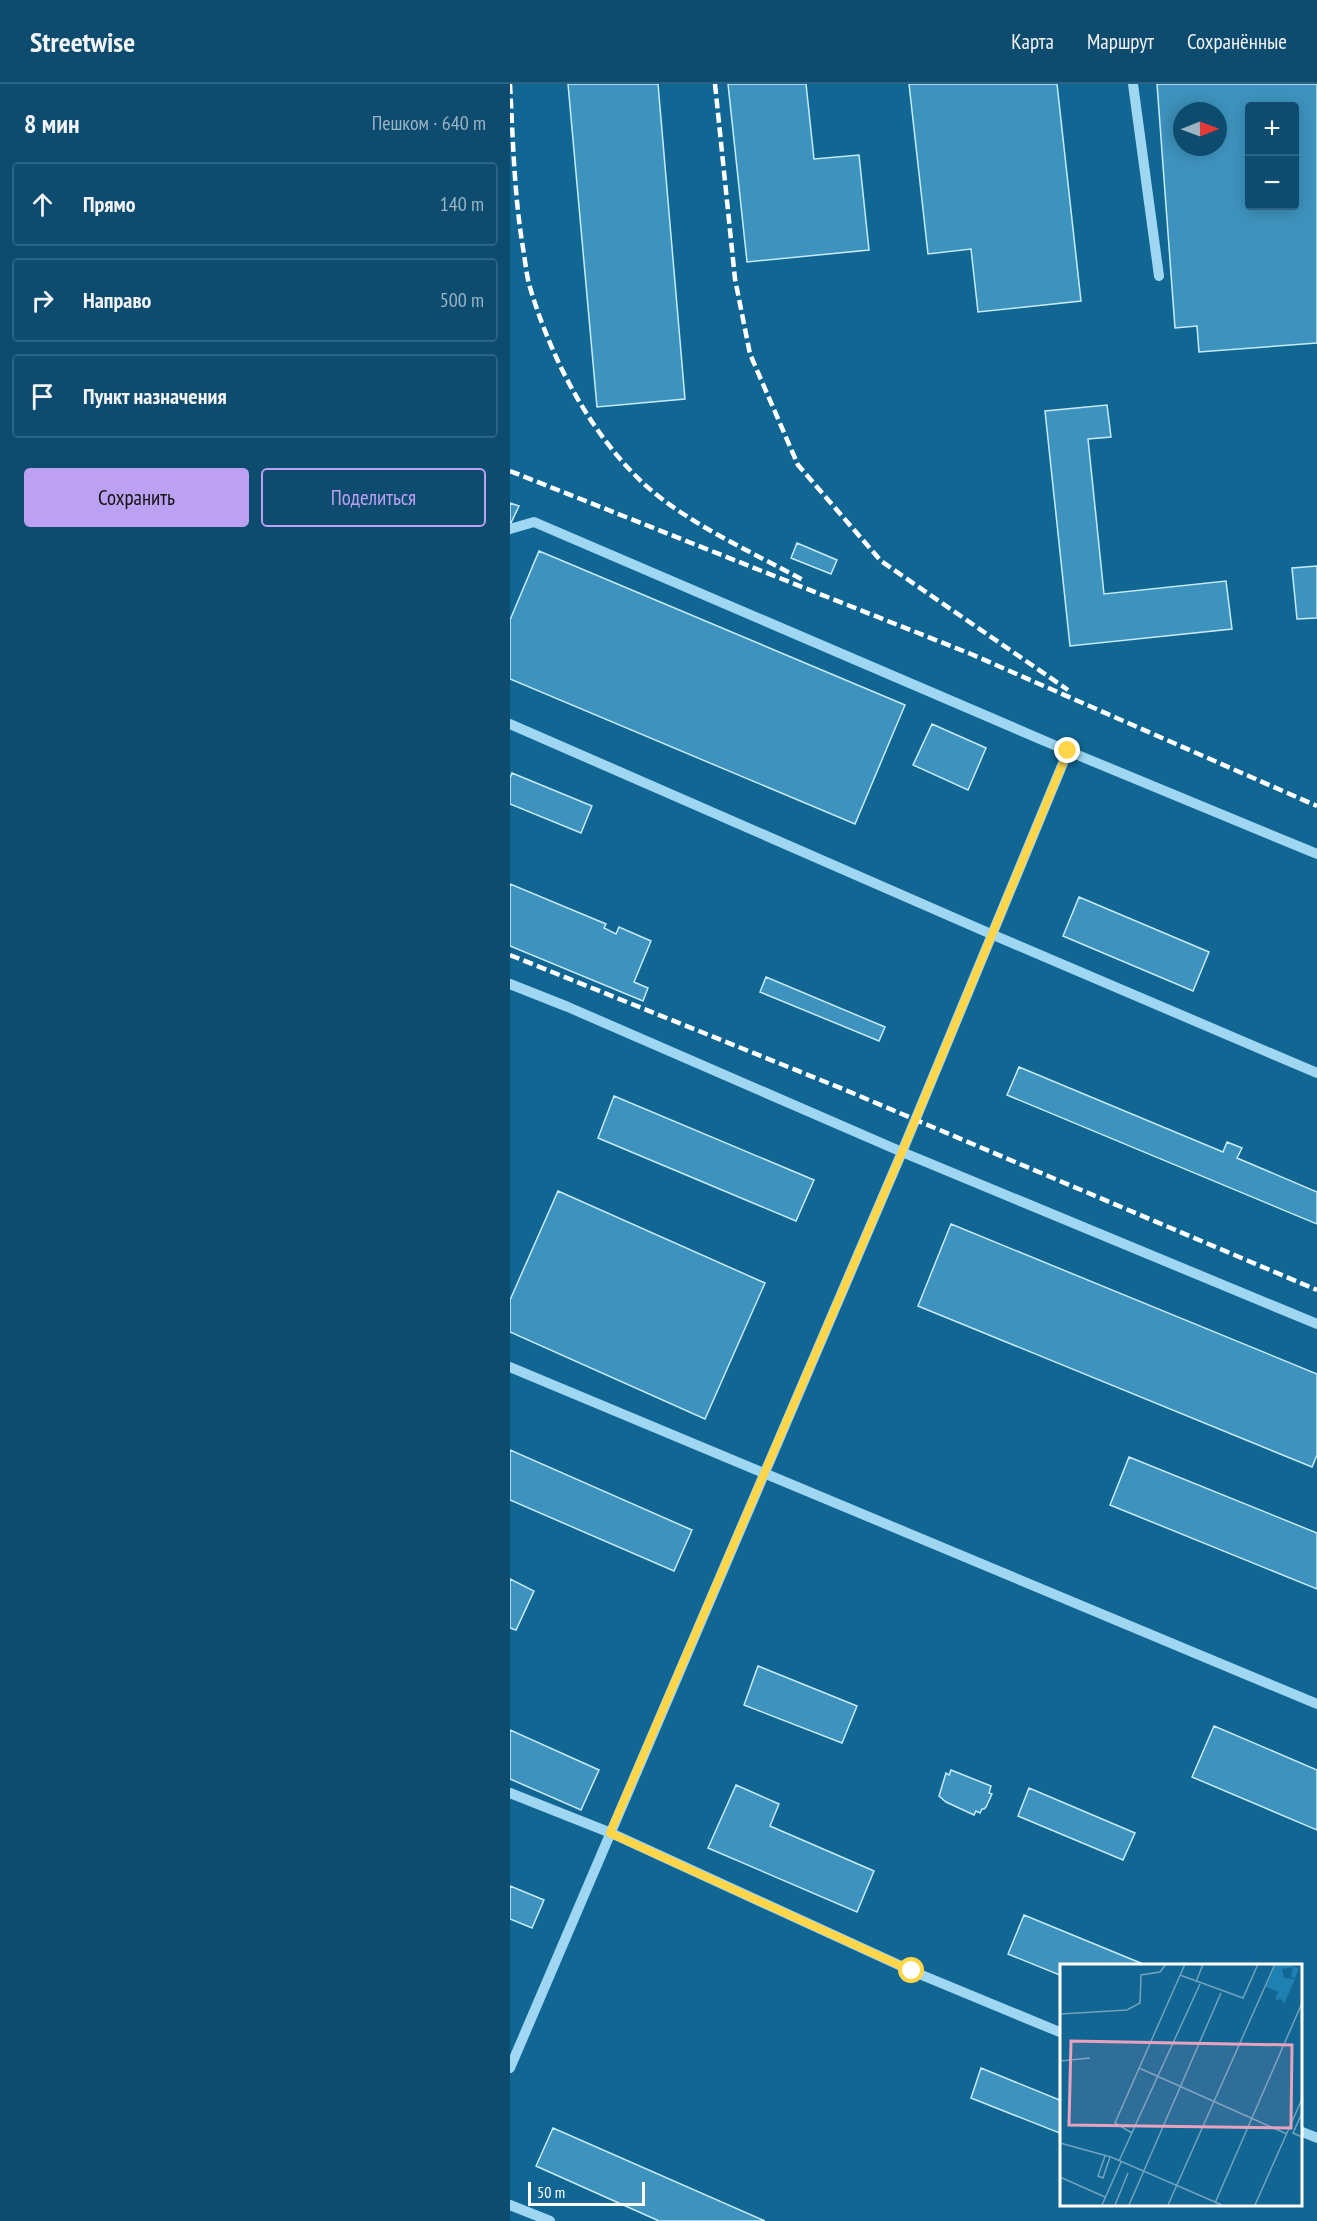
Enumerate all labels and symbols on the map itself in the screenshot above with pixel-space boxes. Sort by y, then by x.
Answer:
north arrow [1173,102,1227,156]
route end [1054,737,1080,763]
route start [898,1957,924,1983]
inset map [1060,1964,1302,2206]
scale bar [528,2179,645,2206]

